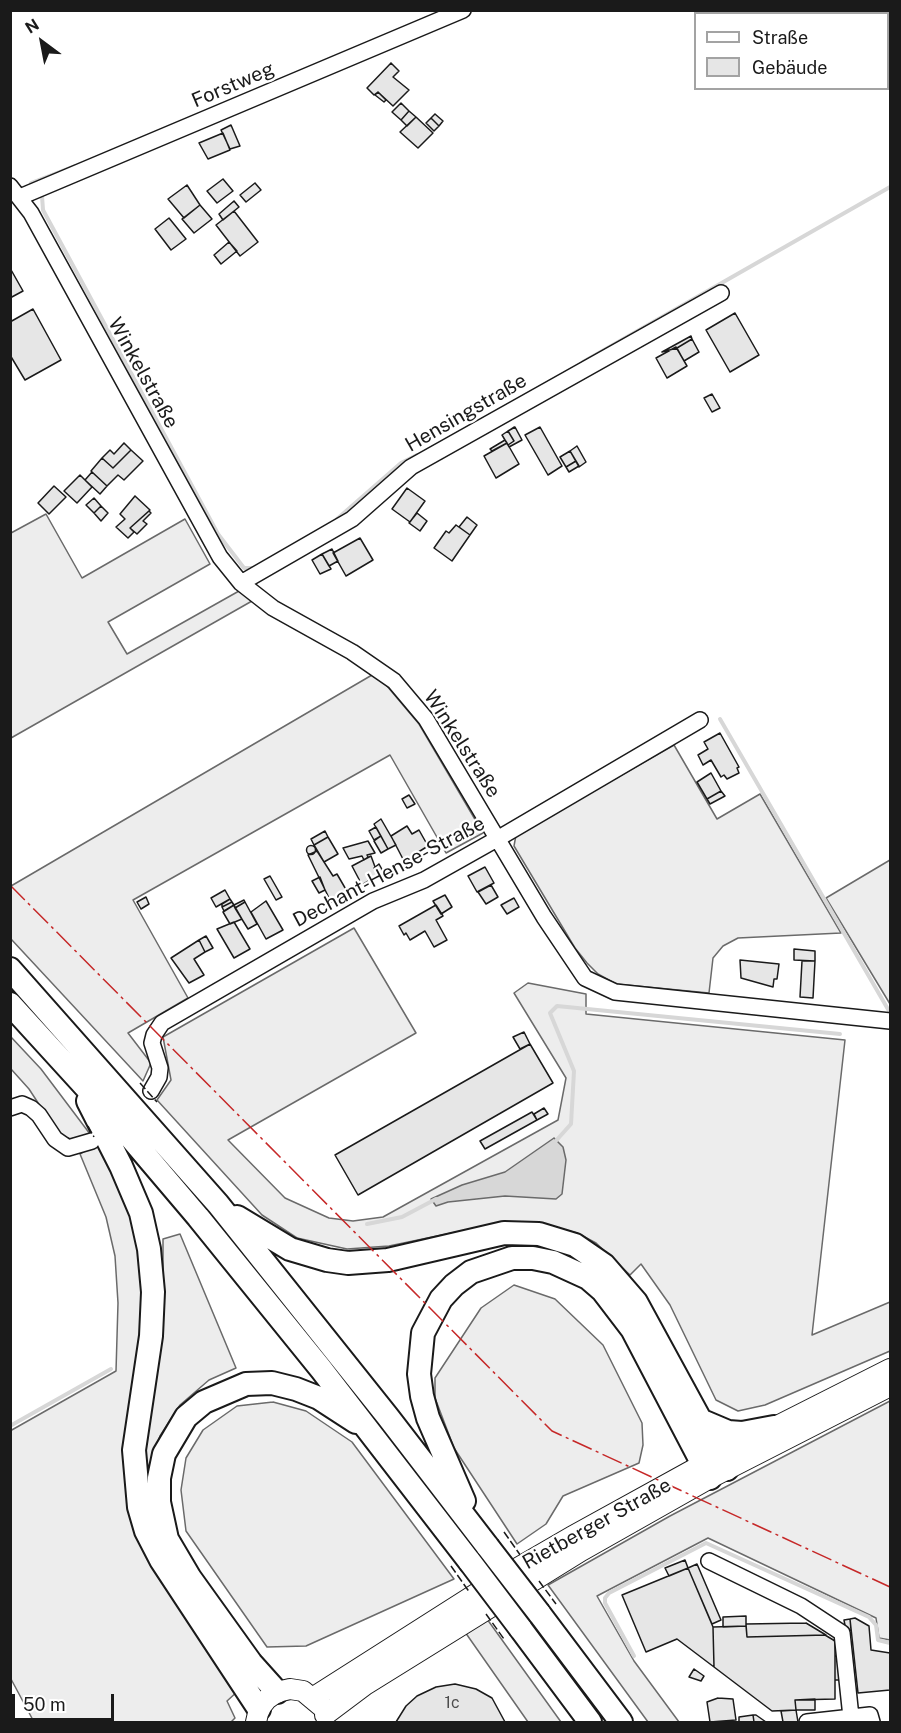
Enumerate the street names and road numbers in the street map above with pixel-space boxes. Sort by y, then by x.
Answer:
street label: Forstweg [188,57,278,113]
street label: Winkelstraße [103,313,183,433]
street label: Hensingstraße [401,369,531,457]
street label: Winkelstraße [418,686,506,802]
street label: Dechant-Hense-Straße [289,811,489,933]
street label: Rietberger Straße [518,1473,676,1575]

